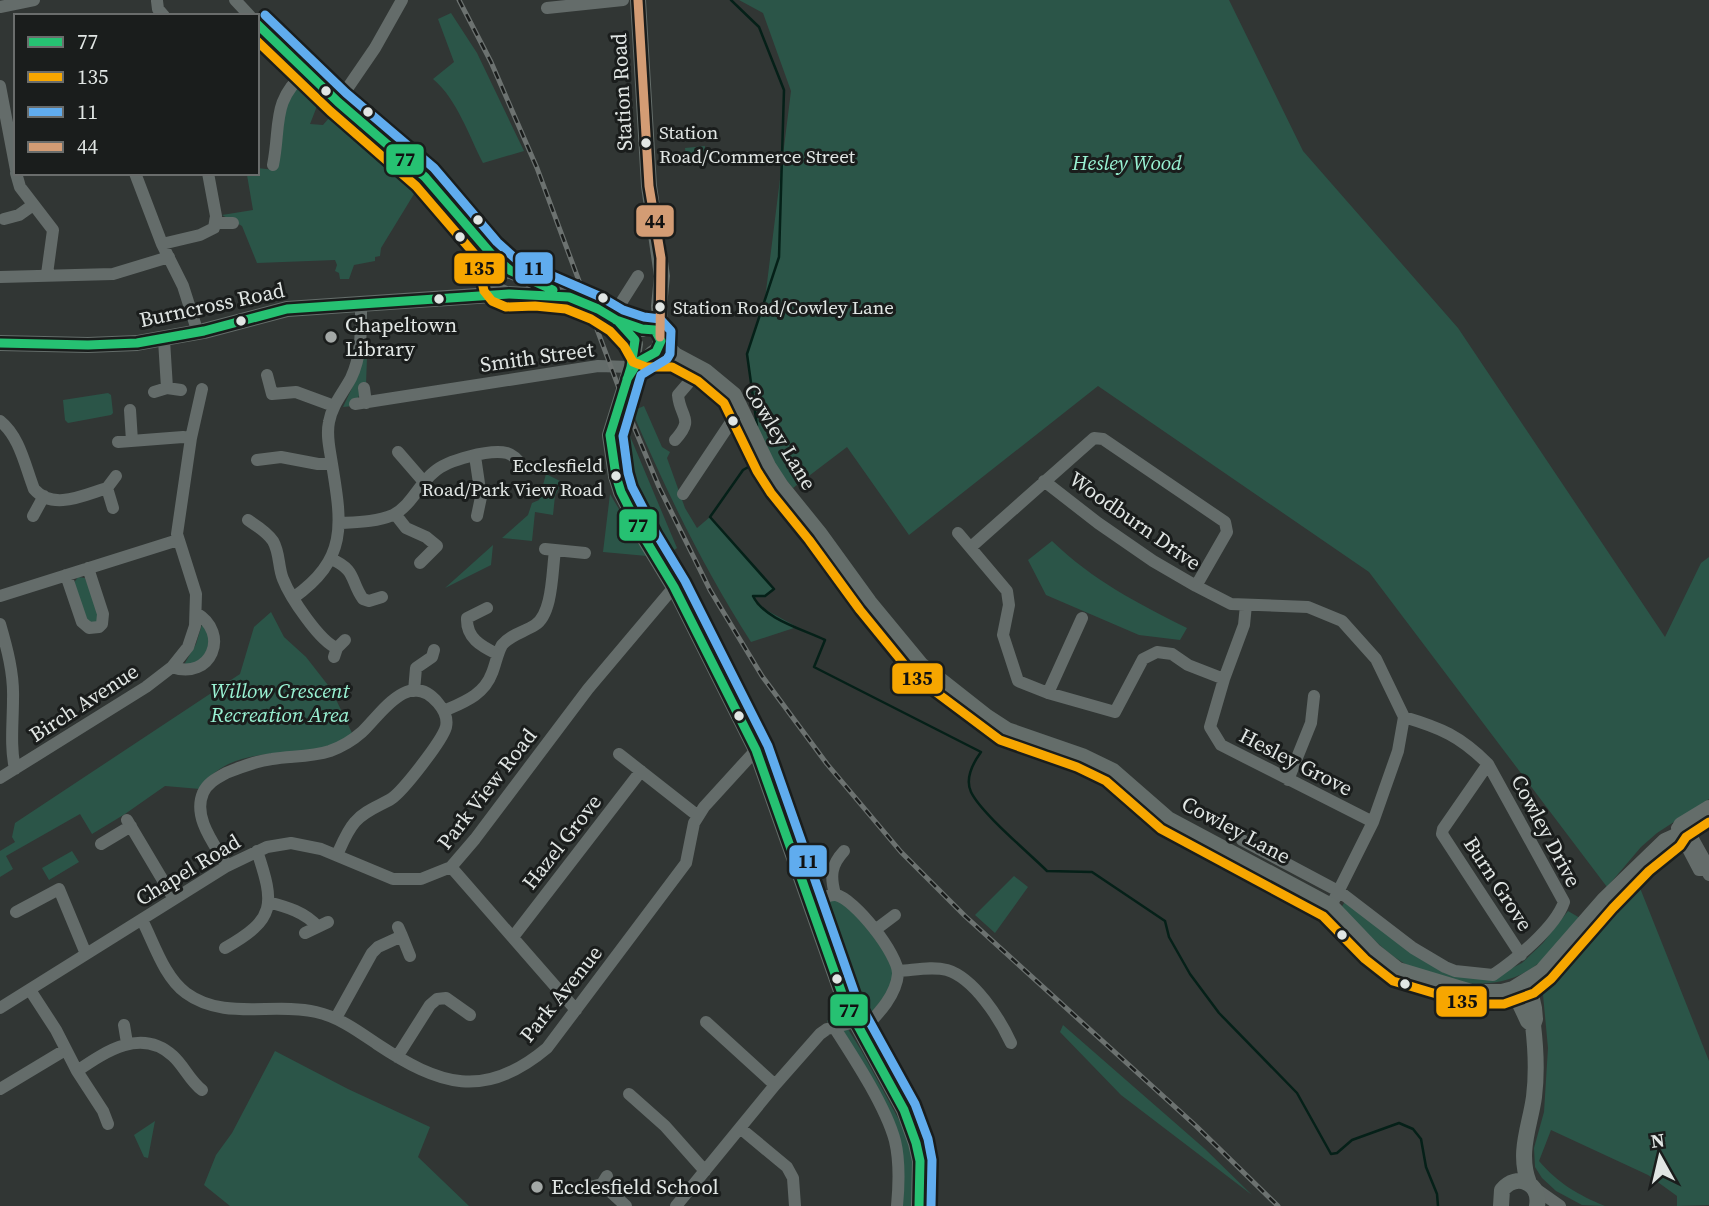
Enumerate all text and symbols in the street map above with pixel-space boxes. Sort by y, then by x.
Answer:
legend [14,14,259,175]
text: 77 [77,27,98,56]
street label: Station Road [604,32,639,152]
text: 135 [77,62,109,91]
unlabelled marker [319,84,333,98]
text: 11 [77,97,98,126]
unlabelled marker [361,105,375,119]
place label: Station Road/Commerce Street [659,119,856,169]
text: 44 [77,132,98,161]
marker: Station Road/Commerce Street [639,136,653,150]
line badge: 77 [385,143,425,176]
text: 77 [395,146,415,172]
park label: Hesley Wood [1071,148,1182,177]
line badge: 44 [635,204,675,238]
text: 44 [645,208,665,234]
unlabelled marker [471,213,485,227]
unlabelled marker [453,230,467,244]
line badge: 11 [514,251,554,285]
line badge: 135 [453,252,506,285]
text: 135 [464,255,494,281]
text: 11 [524,255,544,281]
street label: Burncross Road [137,275,287,334]
unlabelled marker [596,291,610,305]
unlabelled marker [432,292,446,306]
place label: Station Road/Cowley Lane [673,294,894,320]
marker: Station Road/Cowley Lane [653,300,667,314]
place label: Chapeltown Library [345,310,458,363]
unlabelled marker [234,314,248,328]
marker: Chapeltown Library [323,329,339,345]
street label: Smith Street [478,334,596,379]
street label: Cowley Lane [737,378,824,495]
unlabelled marker [726,414,740,428]
place label: Ecclesfield Road/Park View Road [421,452,603,502]
street label: Woodburn Drive [1063,464,1207,577]
marker: Ecclesfield Road/Park View Road [609,469,623,483]
line badge: 77 [618,508,658,542]
text: 77 [628,512,648,538]
street label: Birch Avenue [24,656,144,749]
line badge: 135 [891,662,944,695]
text: 135 [902,665,932,691]
park label: Willow Crescent Recreation Area [210,676,351,729]
unlabelled marker [732,709,746,723]
street label: Hesley Grove [1235,721,1358,803]
street label: Park View Road [430,722,543,855]
street label: Cowley Drive [1505,769,1588,892]
street label: Hazel Grove [515,788,608,895]
street label: Cowley Lane [1177,789,1296,870]
street label: Chapel Road [130,827,246,912]
street label: Burn Grove [1457,831,1540,936]
line badge: 11 [788,844,828,878]
text: 11 [798,848,818,874]
unlabelled marker [1335,928,1349,942]
street label: Park Avenue [513,939,609,1048]
unlabelled marker [830,972,844,986]
unlabelled marker [1398,977,1412,991]
line badge: 135 [1435,985,1488,1018]
text: 135 [1447,988,1477,1014]
line badge: 77 [829,993,869,1027]
text: 77 [839,997,859,1023]
north arrow [1625,1122,1695,1192]
text: N [1649,1126,1666,1154]
place label: Ecclesfield School [551,1172,719,1201]
marker: Ecclesfield School [529,1179,545,1195]

